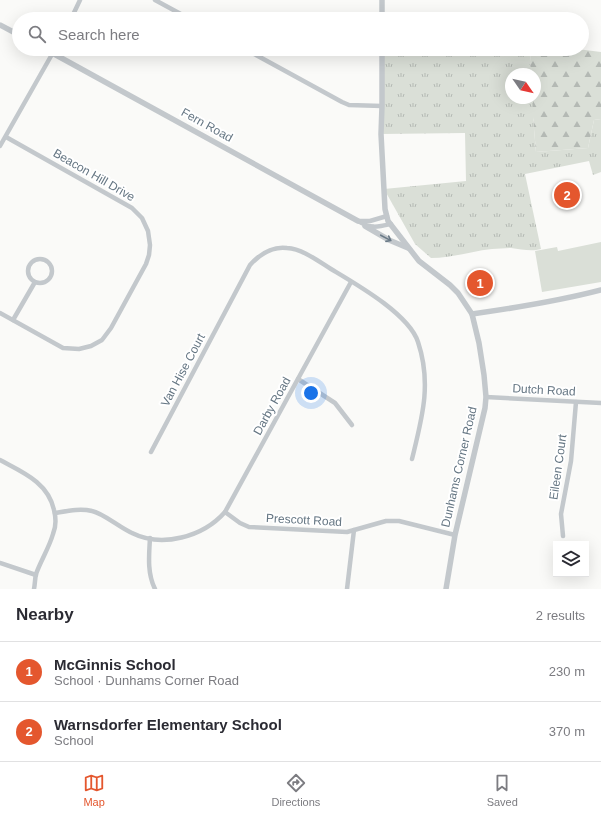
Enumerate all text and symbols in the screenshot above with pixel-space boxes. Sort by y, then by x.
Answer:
search box [12,12,589,56]
icon: search [26,23,48,45]
text: Search here [58,26,140,43]
north arrow [505,68,541,104]
street label: Fern Road [179,105,235,145]
street label: Beacon Hill Drive [51,146,138,204]
pin: 2 [554,180,580,210]
one-way arrow [380,235,392,242]
pin: 1 [467,268,493,298]
street label: Van Hise Court [158,331,208,409]
street label: Darby Road [250,375,294,437]
street label: Dutch Road [512,381,576,399]
your location [301,383,321,403]
street label: Dunhams Corner Road [438,405,480,529]
street label: Eileen Court [546,433,570,501]
street label: Prescott Road [266,511,342,529]
map controls [553,541,589,577]
button: layers [553,541,589,577]
text: Nearby [16,605,74,624]
text: 2 results [536,608,585,623]
text: McGinnis School [54,656,176,673]
text: 1 [25,664,33,679]
text: 230 m [549,664,585,679]
text: School · Dunhams Corner Road [54,673,239,688]
text: Warnsdorfer Elementary School [54,716,282,733]
text: 2 [25,724,33,739]
text: 370 m [549,724,585,739]
text: School [54,733,94,748]
tab: Map [83,772,105,808]
tab: Directions [271,772,320,808]
tab: Saved [487,772,518,808]

